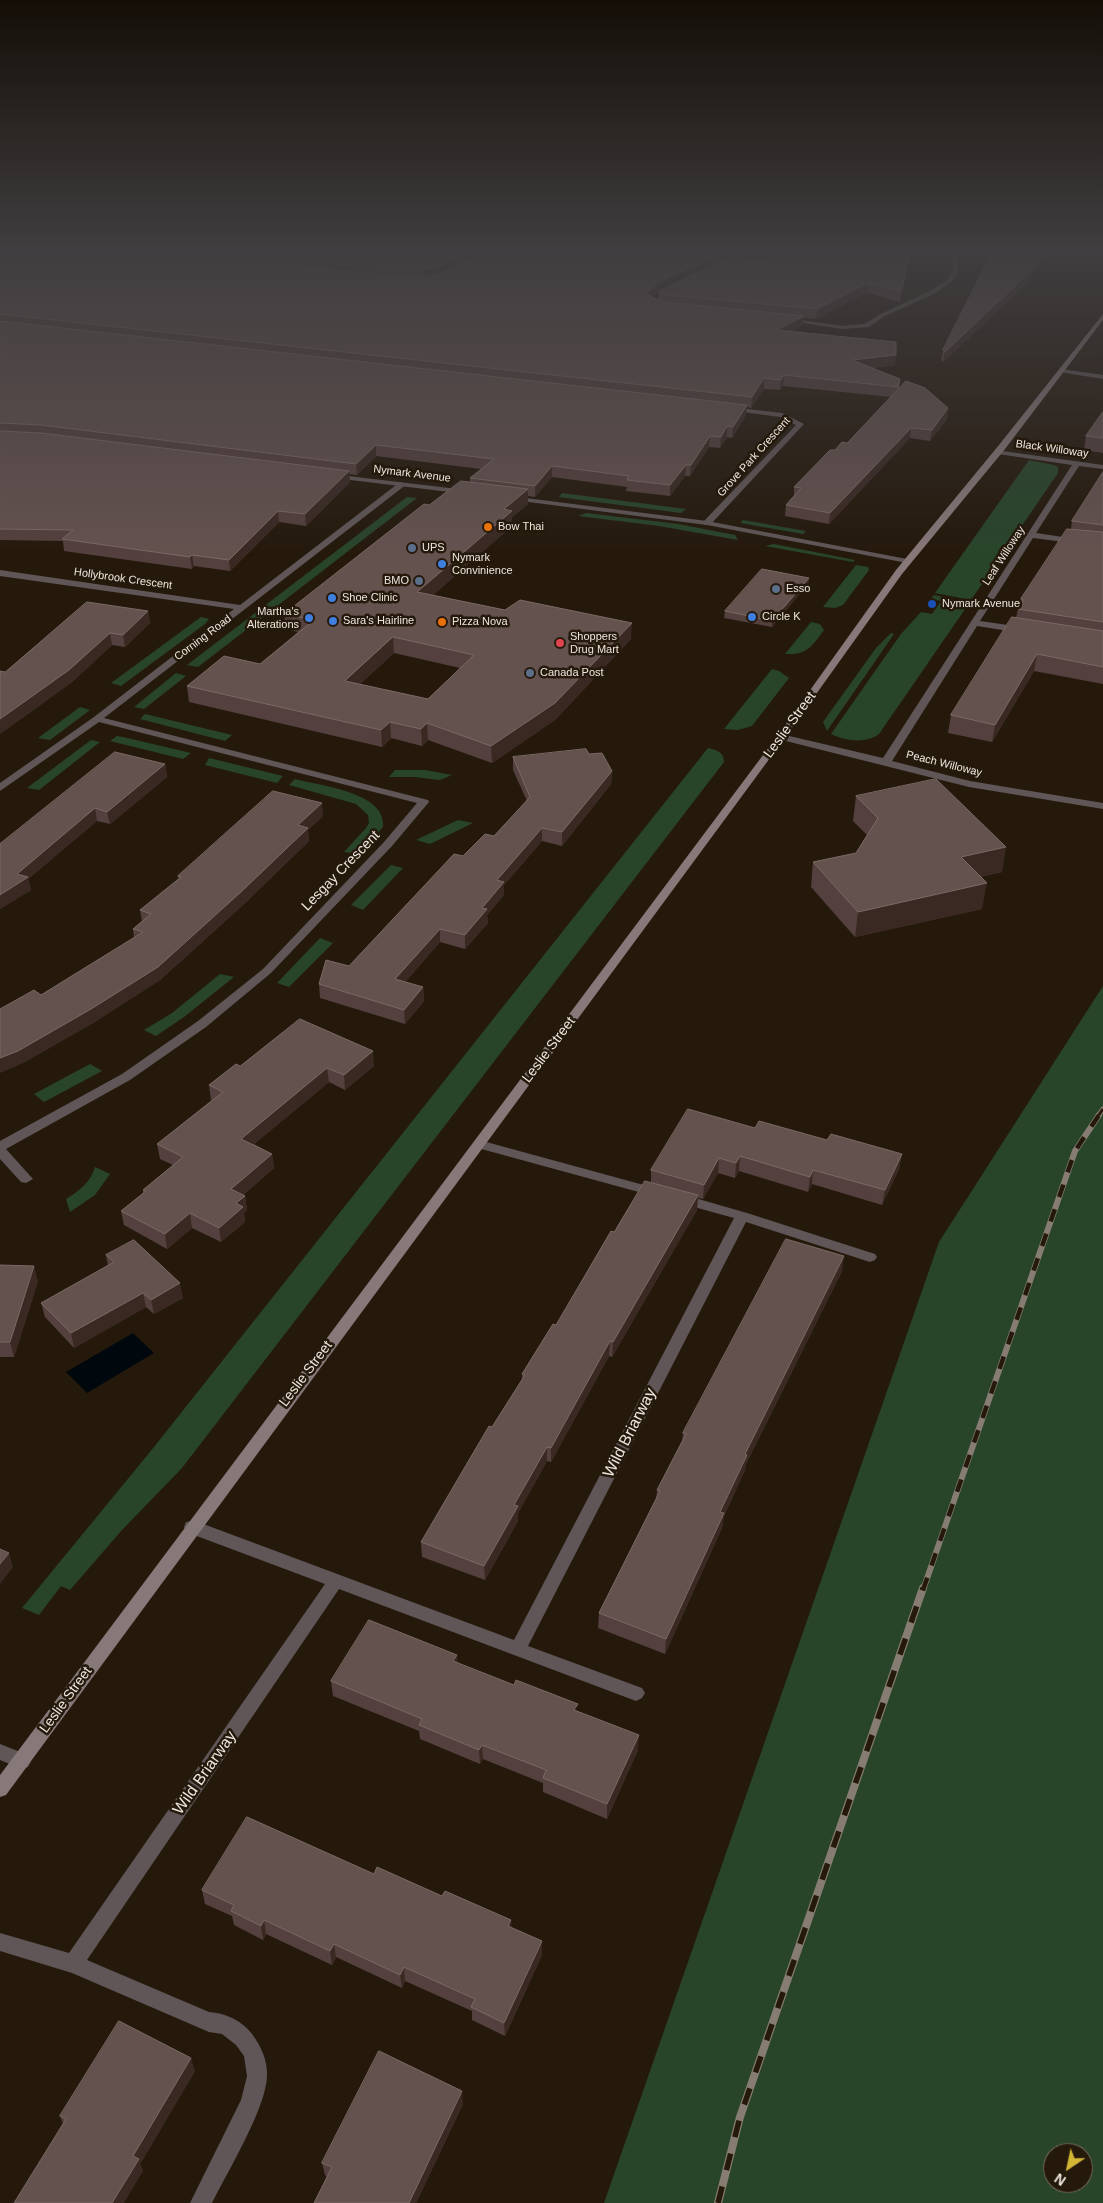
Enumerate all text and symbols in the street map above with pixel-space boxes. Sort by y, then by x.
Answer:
street label: Grove Park Crescent [715,414,793,500]
street label: Black Willoway [1015,437,1089,461]
street label: Nymark Avenue [372,463,452,485]
place label: Bow Thai [498,520,544,534]
marker: Bow Thai [482,521,494,533]
street label: Leaf Willoway [980,524,1028,588]
place label: UPS [422,541,445,555]
marker: UPS [406,542,418,554]
place label: Nymark Convinience [452,551,513,577]
marker: Nymark Convinience [436,558,448,570]
street label: Hollybrook Crescent [73,566,173,592]
place label: BMO [384,574,409,588]
marker: BMO [413,575,425,587]
place label: Esso [786,582,810,596]
marker: Esso [770,583,782,595]
place label: Shoe Clinic [342,591,398,605]
marker: Shoe Clinic [326,592,338,604]
place label: Nymark Avenue [942,597,1020,611]
marker: Nymark Avenue [926,598,938,610]
place label: Martha's Alterations [247,605,299,631]
place label: Circle K [762,610,801,624]
marker: Circle K [746,611,758,623]
street label: Corning Road [172,612,234,664]
marker: Martha's Alterations [303,612,315,624]
place label: Sara's Hairline [343,614,414,628]
marker: Sara's Hairline [327,615,339,627]
place label: Pizza Nova [452,615,508,629]
marker: Pizza Nova [436,616,448,628]
place label: Shoppers Drug Mart [570,630,619,656]
marker: Shoppers Drug Mart [554,637,566,649]
place label: Canada Post [540,666,604,680]
marker: Canada Post [524,667,536,679]
street label: Leslie Street [760,689,820,761]
street label: Peach Willoway [905,748,983,780]
street label: Lesgay Crescent [298,827,384,915]
street label: Leslie Street [519,1014,579,1086]
street label: Leslie Street [276,1338,336,1410]
street label: Wild Briarway [599,1385,661,1481]
street label: Leslie Street [36,1664,96,1736]
street label: Wild Briarway [169,1727,241,1819]
north arrow [1043,2143,1093,2193]
text: N [1052,2170,1069,2189]

